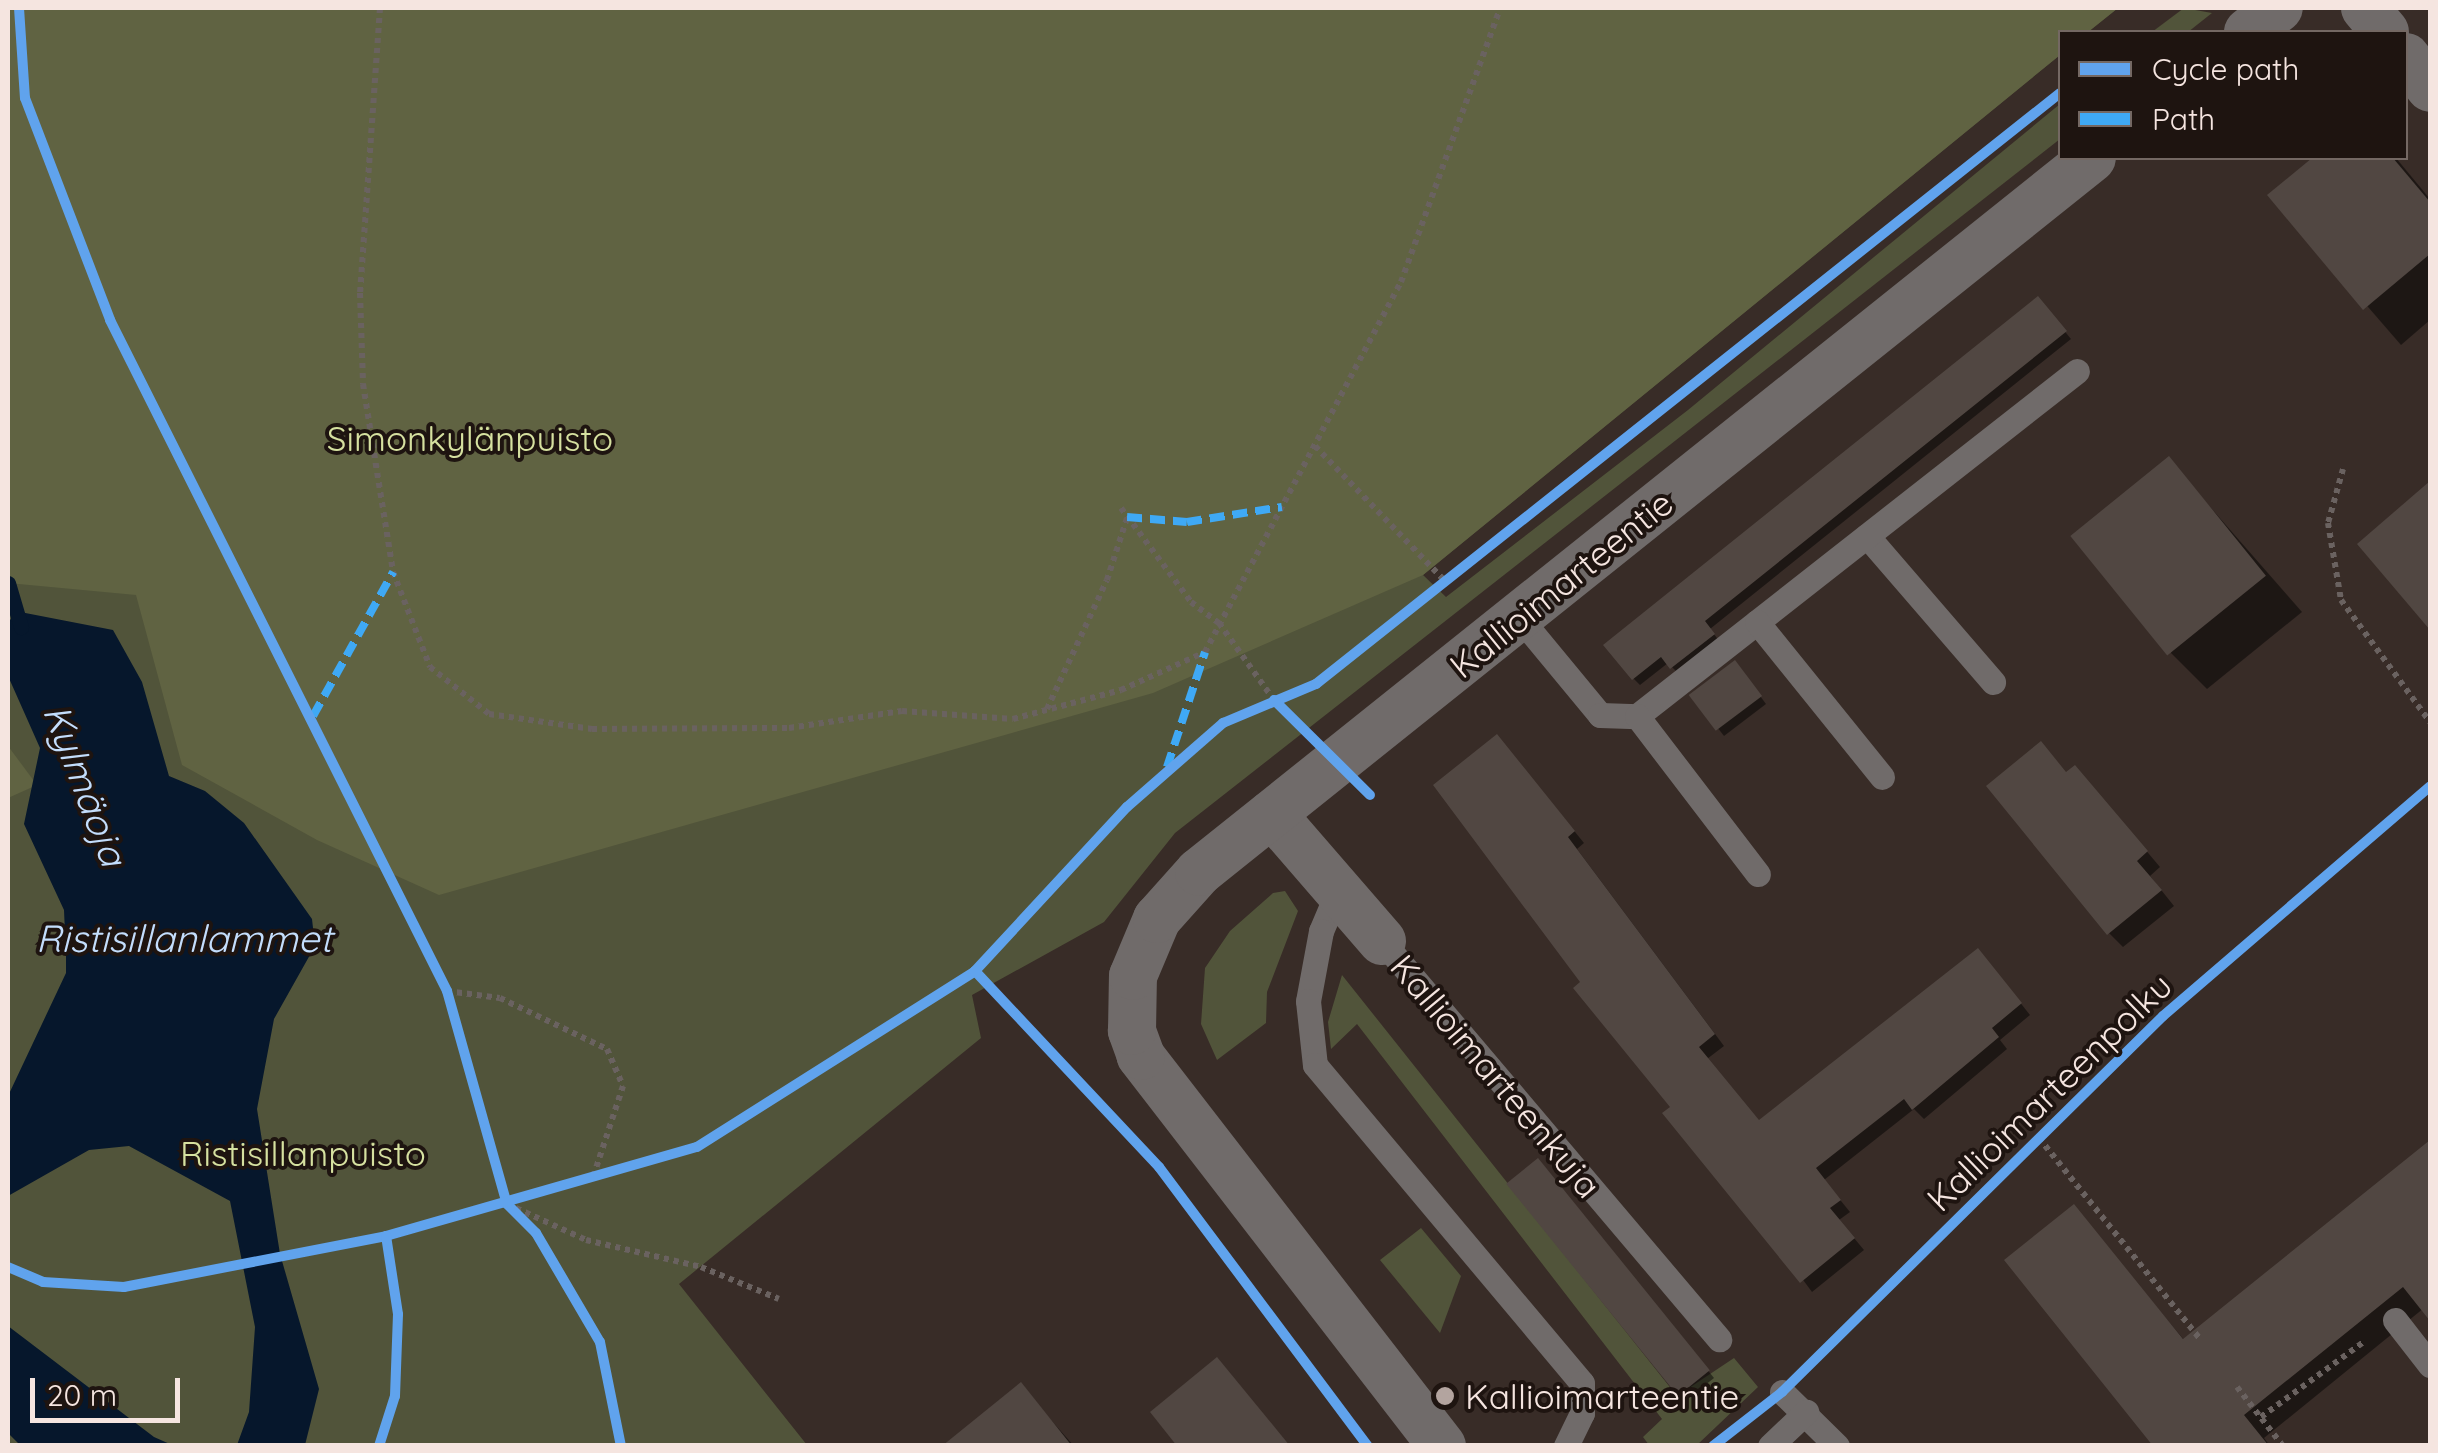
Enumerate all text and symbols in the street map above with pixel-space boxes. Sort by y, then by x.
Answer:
legend [2058,30,2408,160]
text: Cycle path [2152,50,2299,88]
text: Path [2152,100,2215,138]
park label: Simonkylänpuisto [327,417,613,459]
street label: Kallioimarteentie [1441,481,1681,687]
water label: Kylmäoja [33,698,137,872]
water label: Ristisillanlammet [36,916,332,962]
street label: Kallioimarteenkuja [1382,946,1610,1206]
street label: Kallioimarteenpolku [1918,964,2180,1220]
park label: Ristisillanpuisto [180,1132,426,1174]
scale bar [35,1358,185,1420]
place label: Kallioimarteentie [1465,1375,1739,1417]
text: 20 m [47,1376,117,1414]
marker: Kallioimarteentie [1434,1385,1456,1407]

